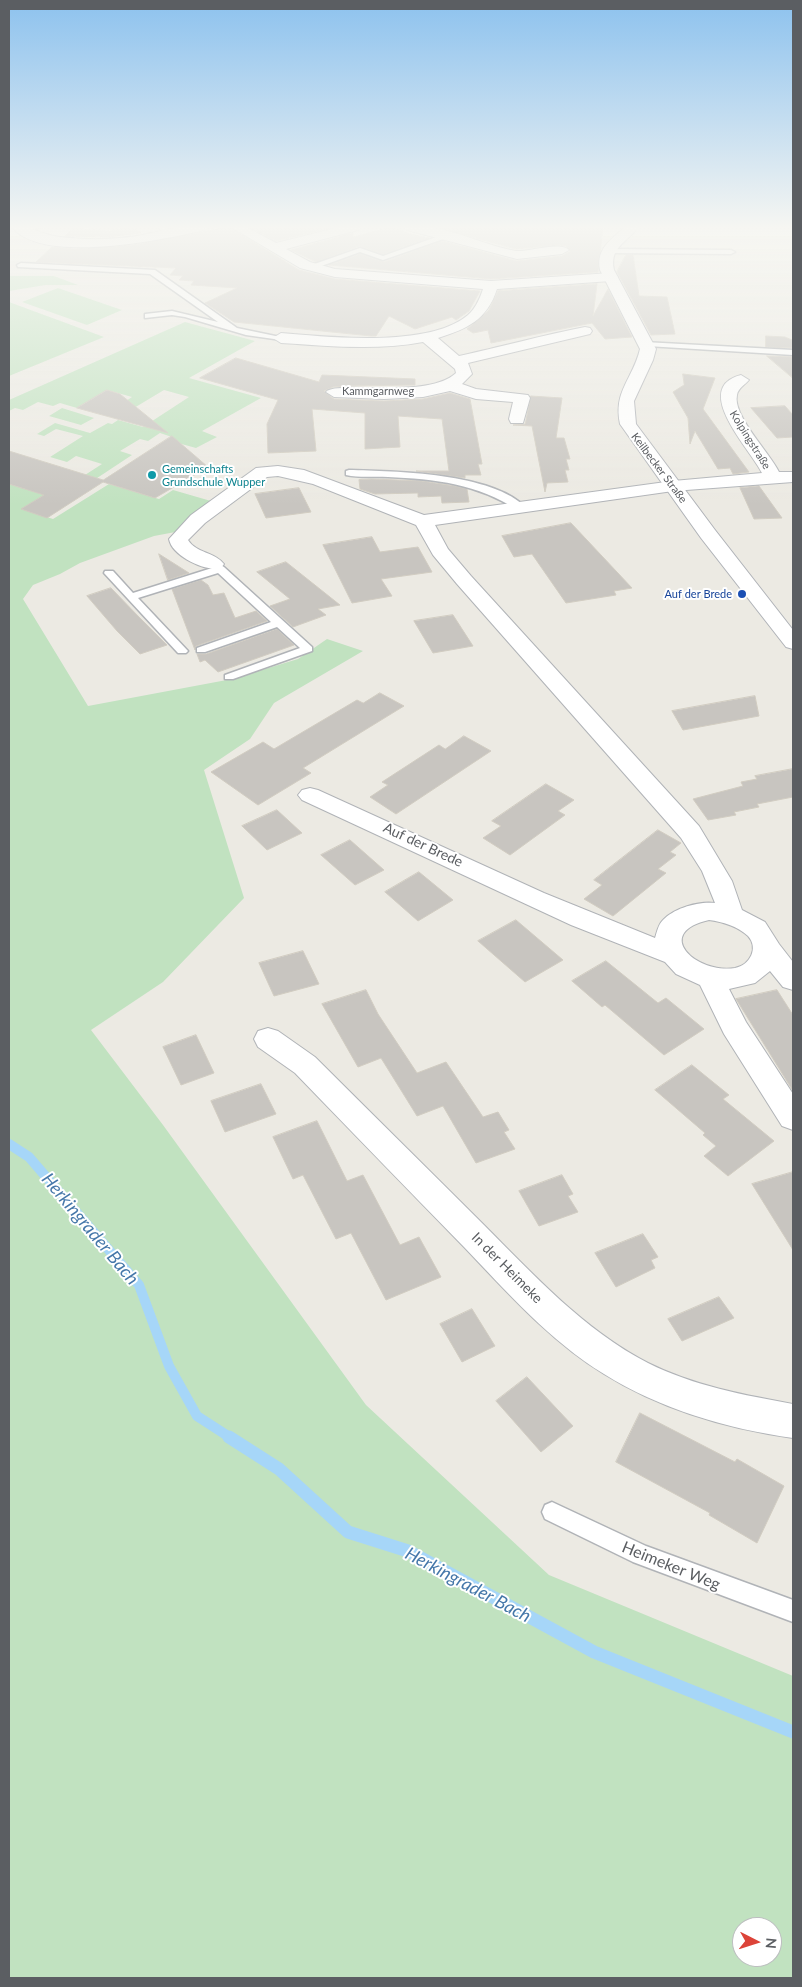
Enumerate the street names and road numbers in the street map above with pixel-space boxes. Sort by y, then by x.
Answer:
street label: Kammgarnweg [342,384,414,398]
street label: Kolpingstraße [727,408,773,472]
street label: Keilbecker Straße [628,430,690,506]
street label: Auf der Brede [381,819,465,871]
street label: In der Heimeke [468,1229,546,1307]
street label: Heimeker Weg [619,1538,723,1594]

